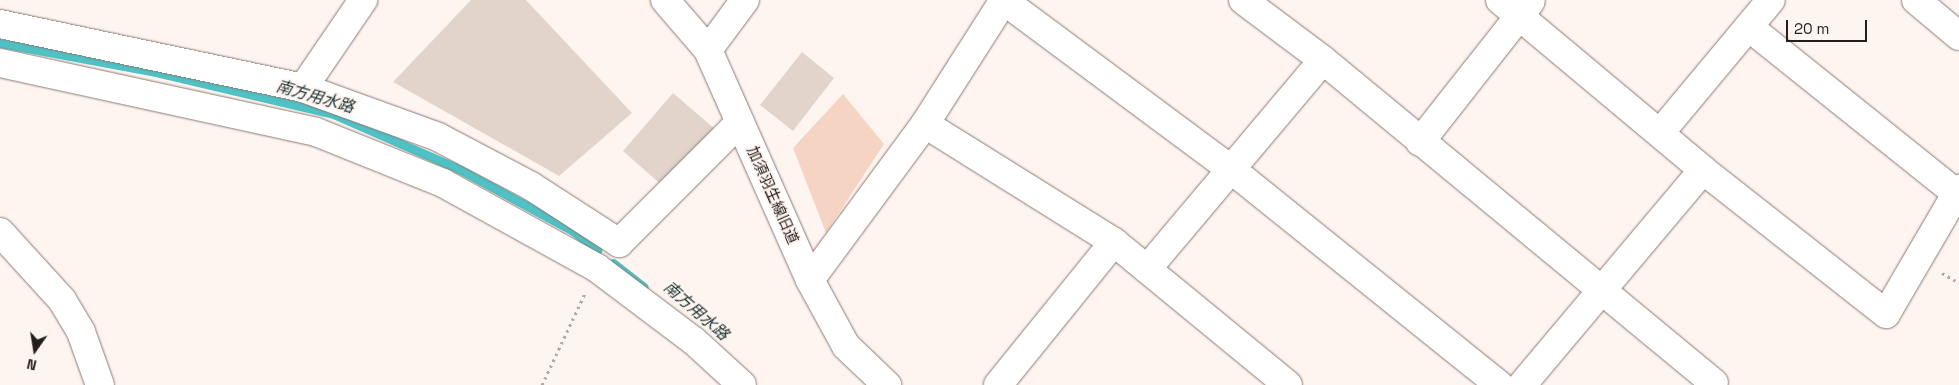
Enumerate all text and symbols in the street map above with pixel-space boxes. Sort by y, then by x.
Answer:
scale bar [1789,10,1870,42]
text: 20 m [1794,19,1829,38]
water label: 南方用水路 [274,77,356,117]
street label: 加須羽生線旧道 [743,143,803,247]
water label: 南方用水路 [660,278,732,344]
north arrow [10,325,60,375]
text: N [25,355,38,374]

